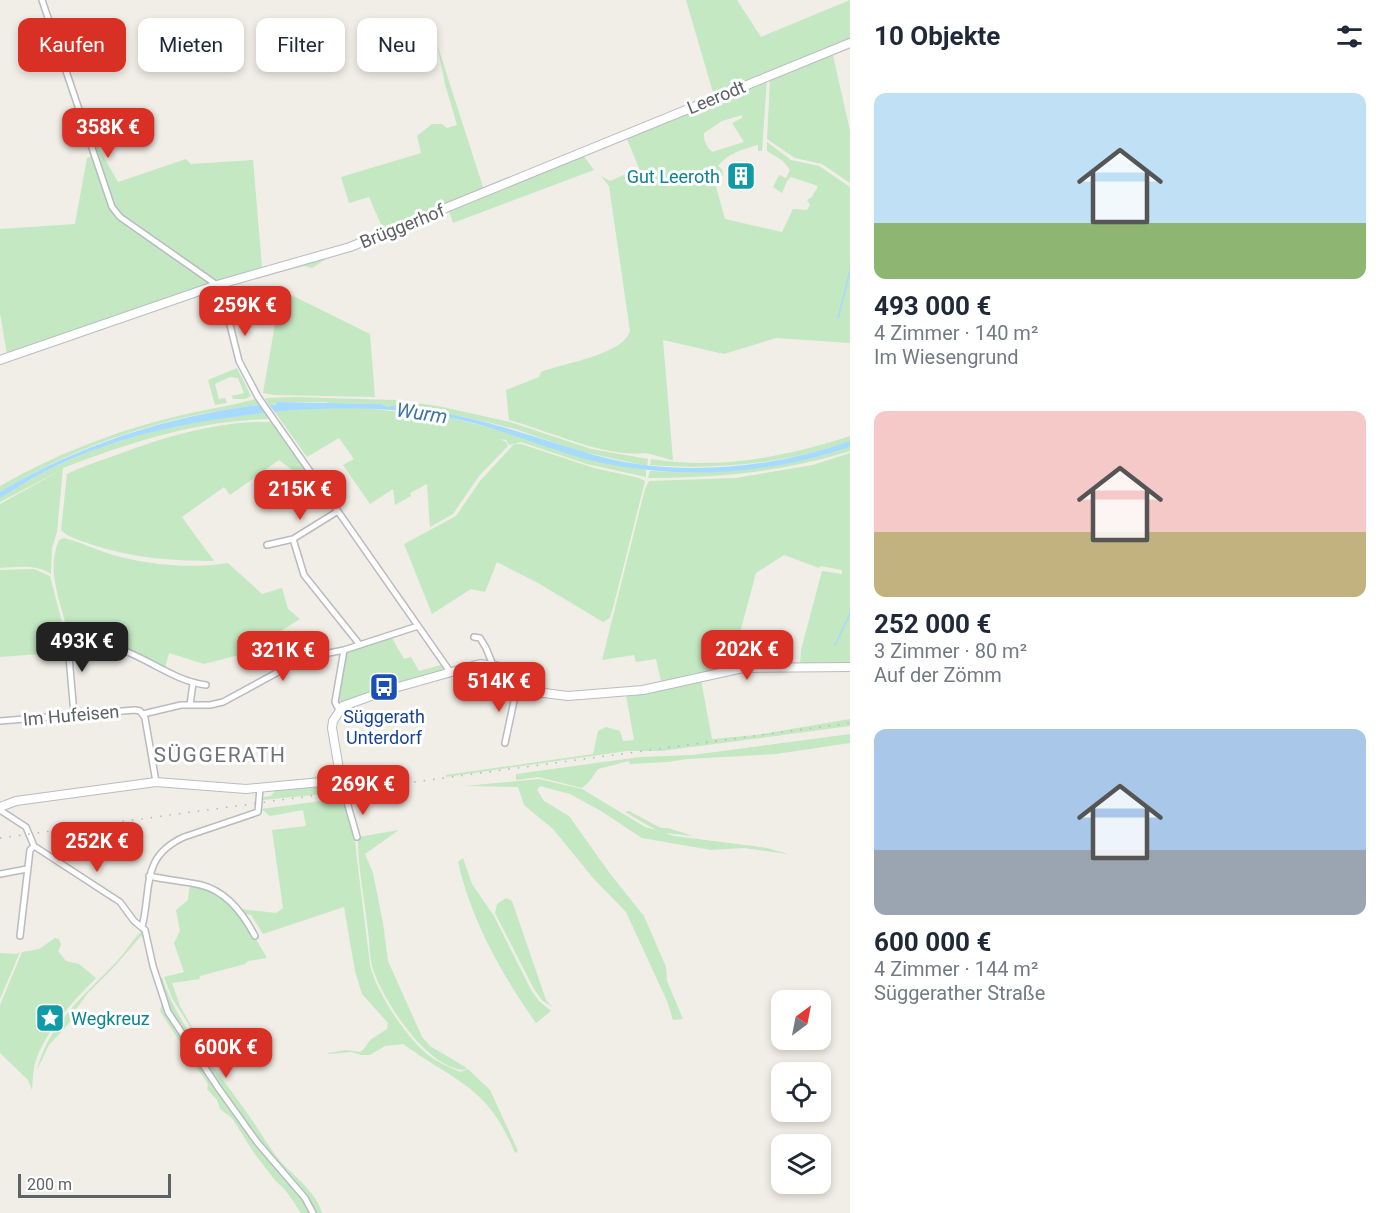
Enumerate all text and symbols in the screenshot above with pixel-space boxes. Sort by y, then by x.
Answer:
chip: Kaufen [18,18,126,72]
chip: Mieten [138,18,244,72]
chip: Filter [256,18,345,72]
chip: Neu [357,18,437,72]
icon: filters [1333,20,1366,53]
text: 10 Objekte [874,21,1000,51]
street label: Leerodt [684,76,748,118]
pin: 358K € [59,108,157,159]
text: 358K € [76,115,140,139]
icon: home [1066,132,1174,240]
building icon: Gut Leeroth [725,160,757,192]
place label: Gut Leeroth [627,166,720,187]
street label: Brüggerhof [357,199,448,253]
pin: 259K € [196,286,294,337]
text: 493 000 € [874,291,991,321]
text: 259K € [213,293,277,317]
text: 4 Zimmer · 140 m² [874,321,1038,345]
text: Im Wiesengrund [874,345,1018,369]
water label: Wurm [395,398,449,428]
icon: home [1066,450,1174,558]
pin: 215K € [251,470,349,521]
text: 215K € [268,477,332,501]
text: 252 000 € [874,609,991,639]
pin: 493K € [33,622,131,673]
text: 493K € [50,629,114,653]
pin: 202K € [698,630,796,681]
pin: 321K € [234,631,332,682]
text: 202K € [715,637,779,661]
text: 321K € [251,638,315,662]
text: 3 Zimmer · 80 m² [874,639,1027,663]
pin: 514K € [450,662,548,713]
text: Auf der Zömm [874,663,1002,687]
text: 514K € [467,669,531,693]
bus stop icon: Süggerath Unterdorf [368,671,400,703]
street label: Im Hufeisen [22,700,120,730]
place label: Süggerath Unterdorf [343,706,425,748]
district label: SÜGGERATH [154,743,286,767]
pin: 269K € [314,765,412,816]
icon: home [1066,768,1174,876]
text: 269K € [331,772,395,796]
pin: 252K € [48,822,146,873]
text: 252K € [65,829,129,853]
text: 600 000 € [874,927,991,957]
text: 4 Zimmer · 144 m² [874,957,1038,981]
text: Süggerather Straße [874,981,1045,1005]
north arrow [771,990,831,1050]
map controls [771,990,831,1194]
place icon: Wegkreuz [34,1002,66,1034]
place label: Wegkreuz [71,1008,150,1029]
pin: 600K € [177,1028,275,1079]
text: 600K € [194,1035,258,1059]
button: locate [771,1062,831,1122]
button: layers [771,1134,831,1194]
scale bar [18,1171,171,1198]
text: 200 m [27,1175,72,1194]

